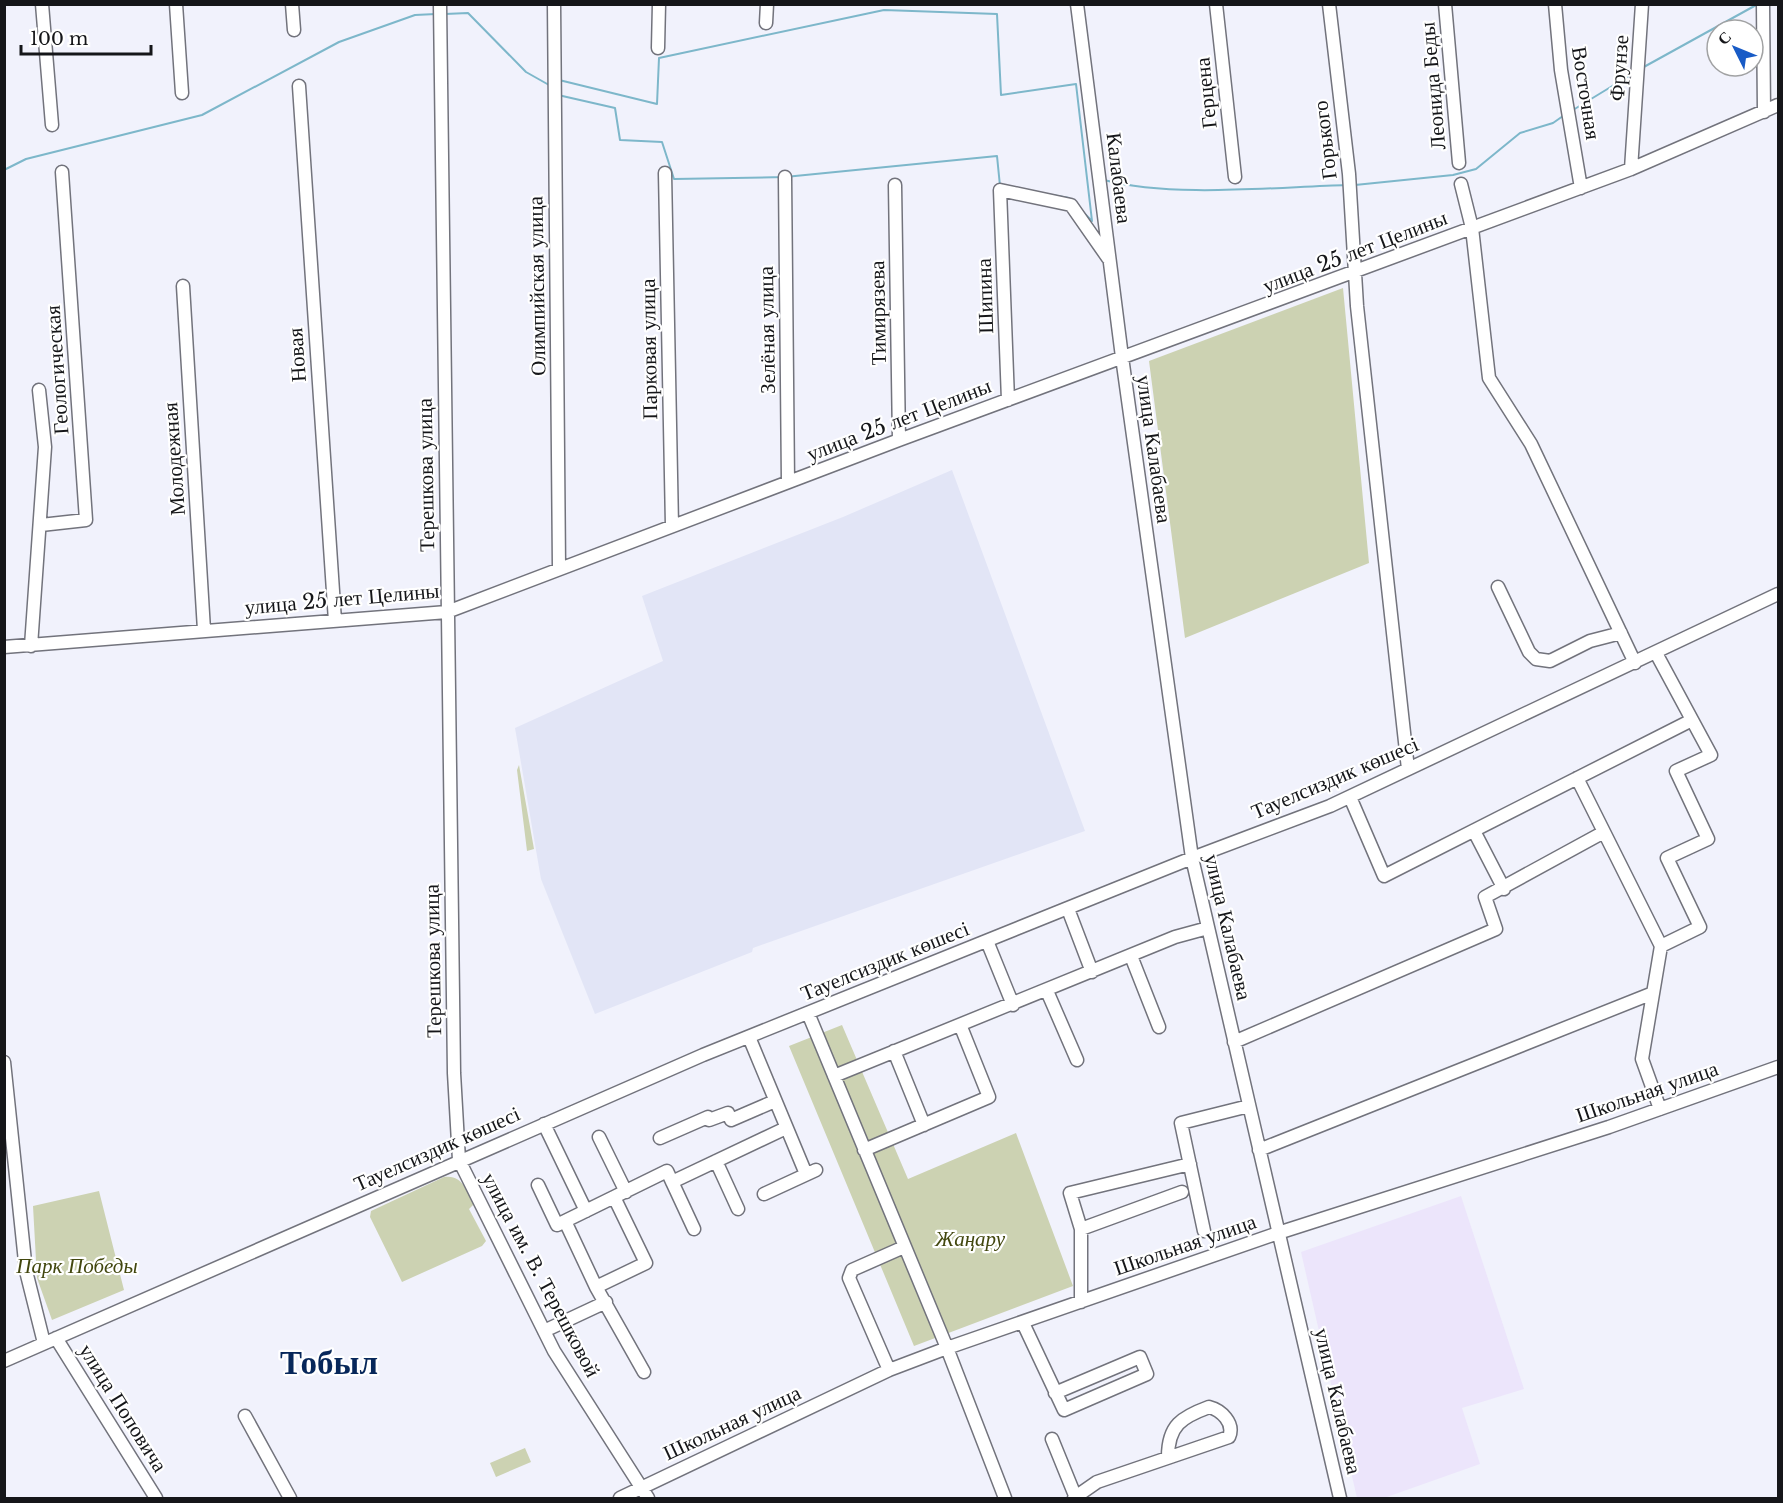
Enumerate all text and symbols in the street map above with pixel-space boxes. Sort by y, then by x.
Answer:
scale bar [21,18,152,56]
north arrow [1705,18,1765,78]
street label: Леонида Беды [1414,21,1452,151]
text: С [1713,27,1735,49]
text: 100 m [30,28,88,50]
street label: Фрунзе [1604,34,1634,102]
street label: Восточная [1566,45,1606,142]
street label: Герцена [1189,55,1223,130]
street label: Горького [1307,99,1343,181]
street label: Калабаева [1101,131,1138,226]
street label: Олимпийская улица [522,195,552,376]
street label: улица 25 лет Целины [1259,205,1451,299]
street label: Шипина [971,257,999,334]
street label: Тимирязева [864,260,892,366]
street label: Зелёная улица [753,265,781,394]
street label: Парковая улица [635,278,663,420]
street label: Геологическая [39,304,74,436]
street label: Новая [282,327,312,383]
street label: улица 25 лет Целины [803,373,995,467]
street label: улица Калабаева [1131,373,1177,525]
street label: Терешкова улица [412,397,440,552]
street label: Молодежная [157,401,191,517]
street label: улица 25 лет Целины [244,578,440,620]
street label: Тауелсиздик көшесі [1247,731,1423,825]
street label: улица Калабаева [1199,851,1258,1003]
street label: Терешкова улица [419,883,447,1038]
street label: Тауелсиздик көшесі [797,915,973,1007]
street label: Школьная улица [1572,1055,1722,1128]
street label: Тауелсиздик көшесі [350,1101,524,1197]
street label: улица им. В. Терешковой [476,1168,606,1382]
street label: Школьная улица [1110,1208,1260,1281]
park label: Жаңару [934,1226,1006,1252]
park label: Парк Победы [15,1253,138,1279]
street label: улица Калабаева [1309,1325,1368,1477]
street label: улица Поповича [73,1339,173,1478]
district label: Тобыл [280,1342,378,1383]
street label: Школьная улица [659,1380,805,1466]

